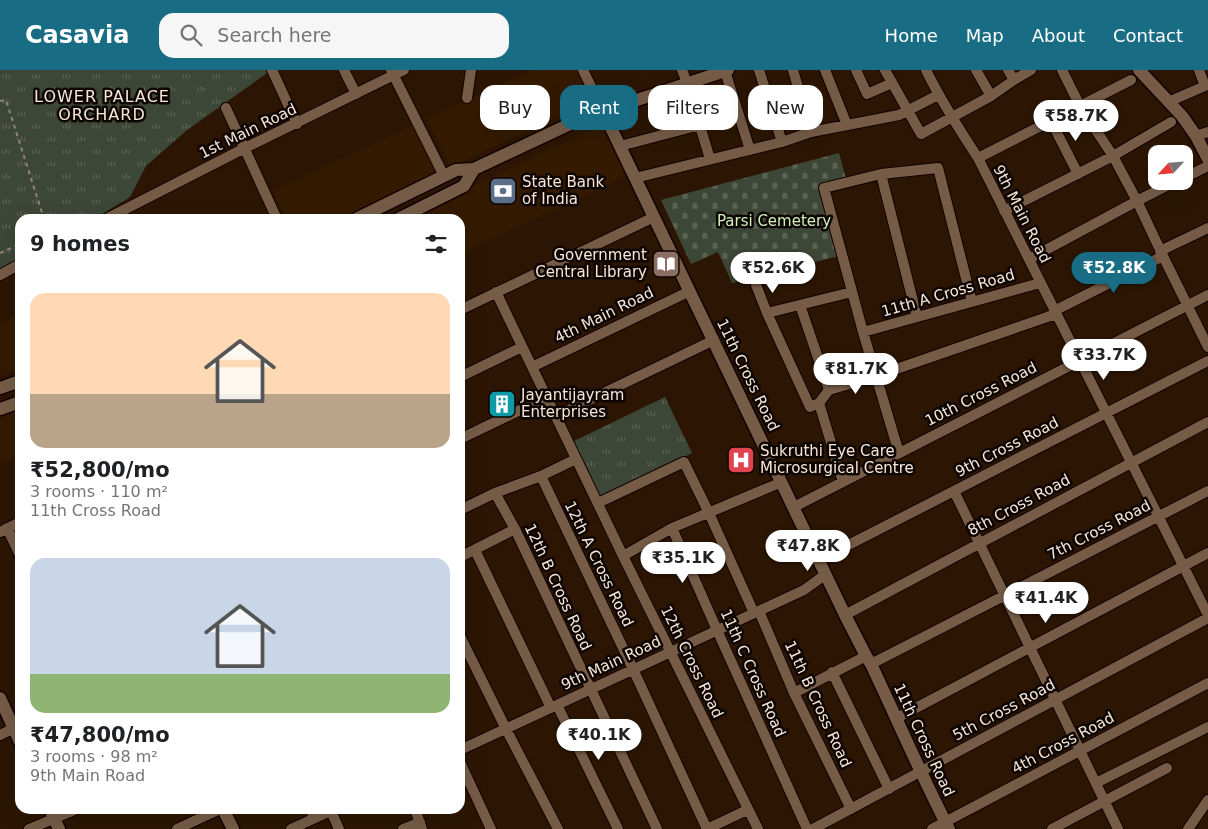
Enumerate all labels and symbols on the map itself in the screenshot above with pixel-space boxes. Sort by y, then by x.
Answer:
district label: LOWER PALACE ORCHARD [34,87,170,124]
street label: 1st Main Road [196,100,300,162]
pin: ₹58.7K [1035,100,1117,142]
north arrow [1148,145,1192,190]
street label: 9th Main Road [989,162,1055,266]
place label: State Bank of India [522,173,604,208]
bank icon: State Bank of India [488,176,518,206]
park label: Parsi Cemetery [717,212,831,230]
place label: Government Central Library [535,246,647,281]
library icon: Government Central Library [651,249,681,279]
pin: ₹52.6K [732,252,814,294]
pin: ₹52.8K [1073,252,1155,294]
street label: 11th A Cross Road [879,265,1017,321]
street label: 4th Main Road [552,283,656,347]
street label: 11th Cross Road [713,316,783,434]
pin: ₹33.7K [1063,338,1145,381]
pin: ₹81.7K [815,352,897,395]
street label: 10th Cross Road [922,358,1040,430]
place label: Jayantijayram Enterprises [520,386,624,421]
building icon: Jayantijayram Enterprises [487,389,517,419]
street label: 9th Cross Road [952,413,1062,481]
place label: Sukruthi Eye Care Microsurgical Centre [760,442,914,477]
hospital icon: Sukruthi Eye Care Microsurgical Centre [726,445,756,475]
street label: 8th Cross Road [965,470,1073,540]
street label: 7th Cross Road [1044,496,1154,564]
street label: 12th A Cross Road [561,498,637,630]
street label: 12th B Cross Road [521,521,595,653]
pin: ₹47.8K [767,530,849,572]
pin: ₹35.1K [642,542,724,584]
pin: ₹41.4K [1005,582,1087,624]
street label: 12th Cross Road [657,603,727,721]
street label: 11th C Cross Road [717,606,789,740]
street label: 9th Main Road [558,632,664,694]
street label: 11th B Cross Road [781,638,855,770]
street label: 5th Cross Road [950,675,1058,745]
street label: 11th Cross Road [890,681,958,799]
street label: 4th Cross Road [1009,708,1117,778]
pin: ₹40.1K [558,718,640,761]

